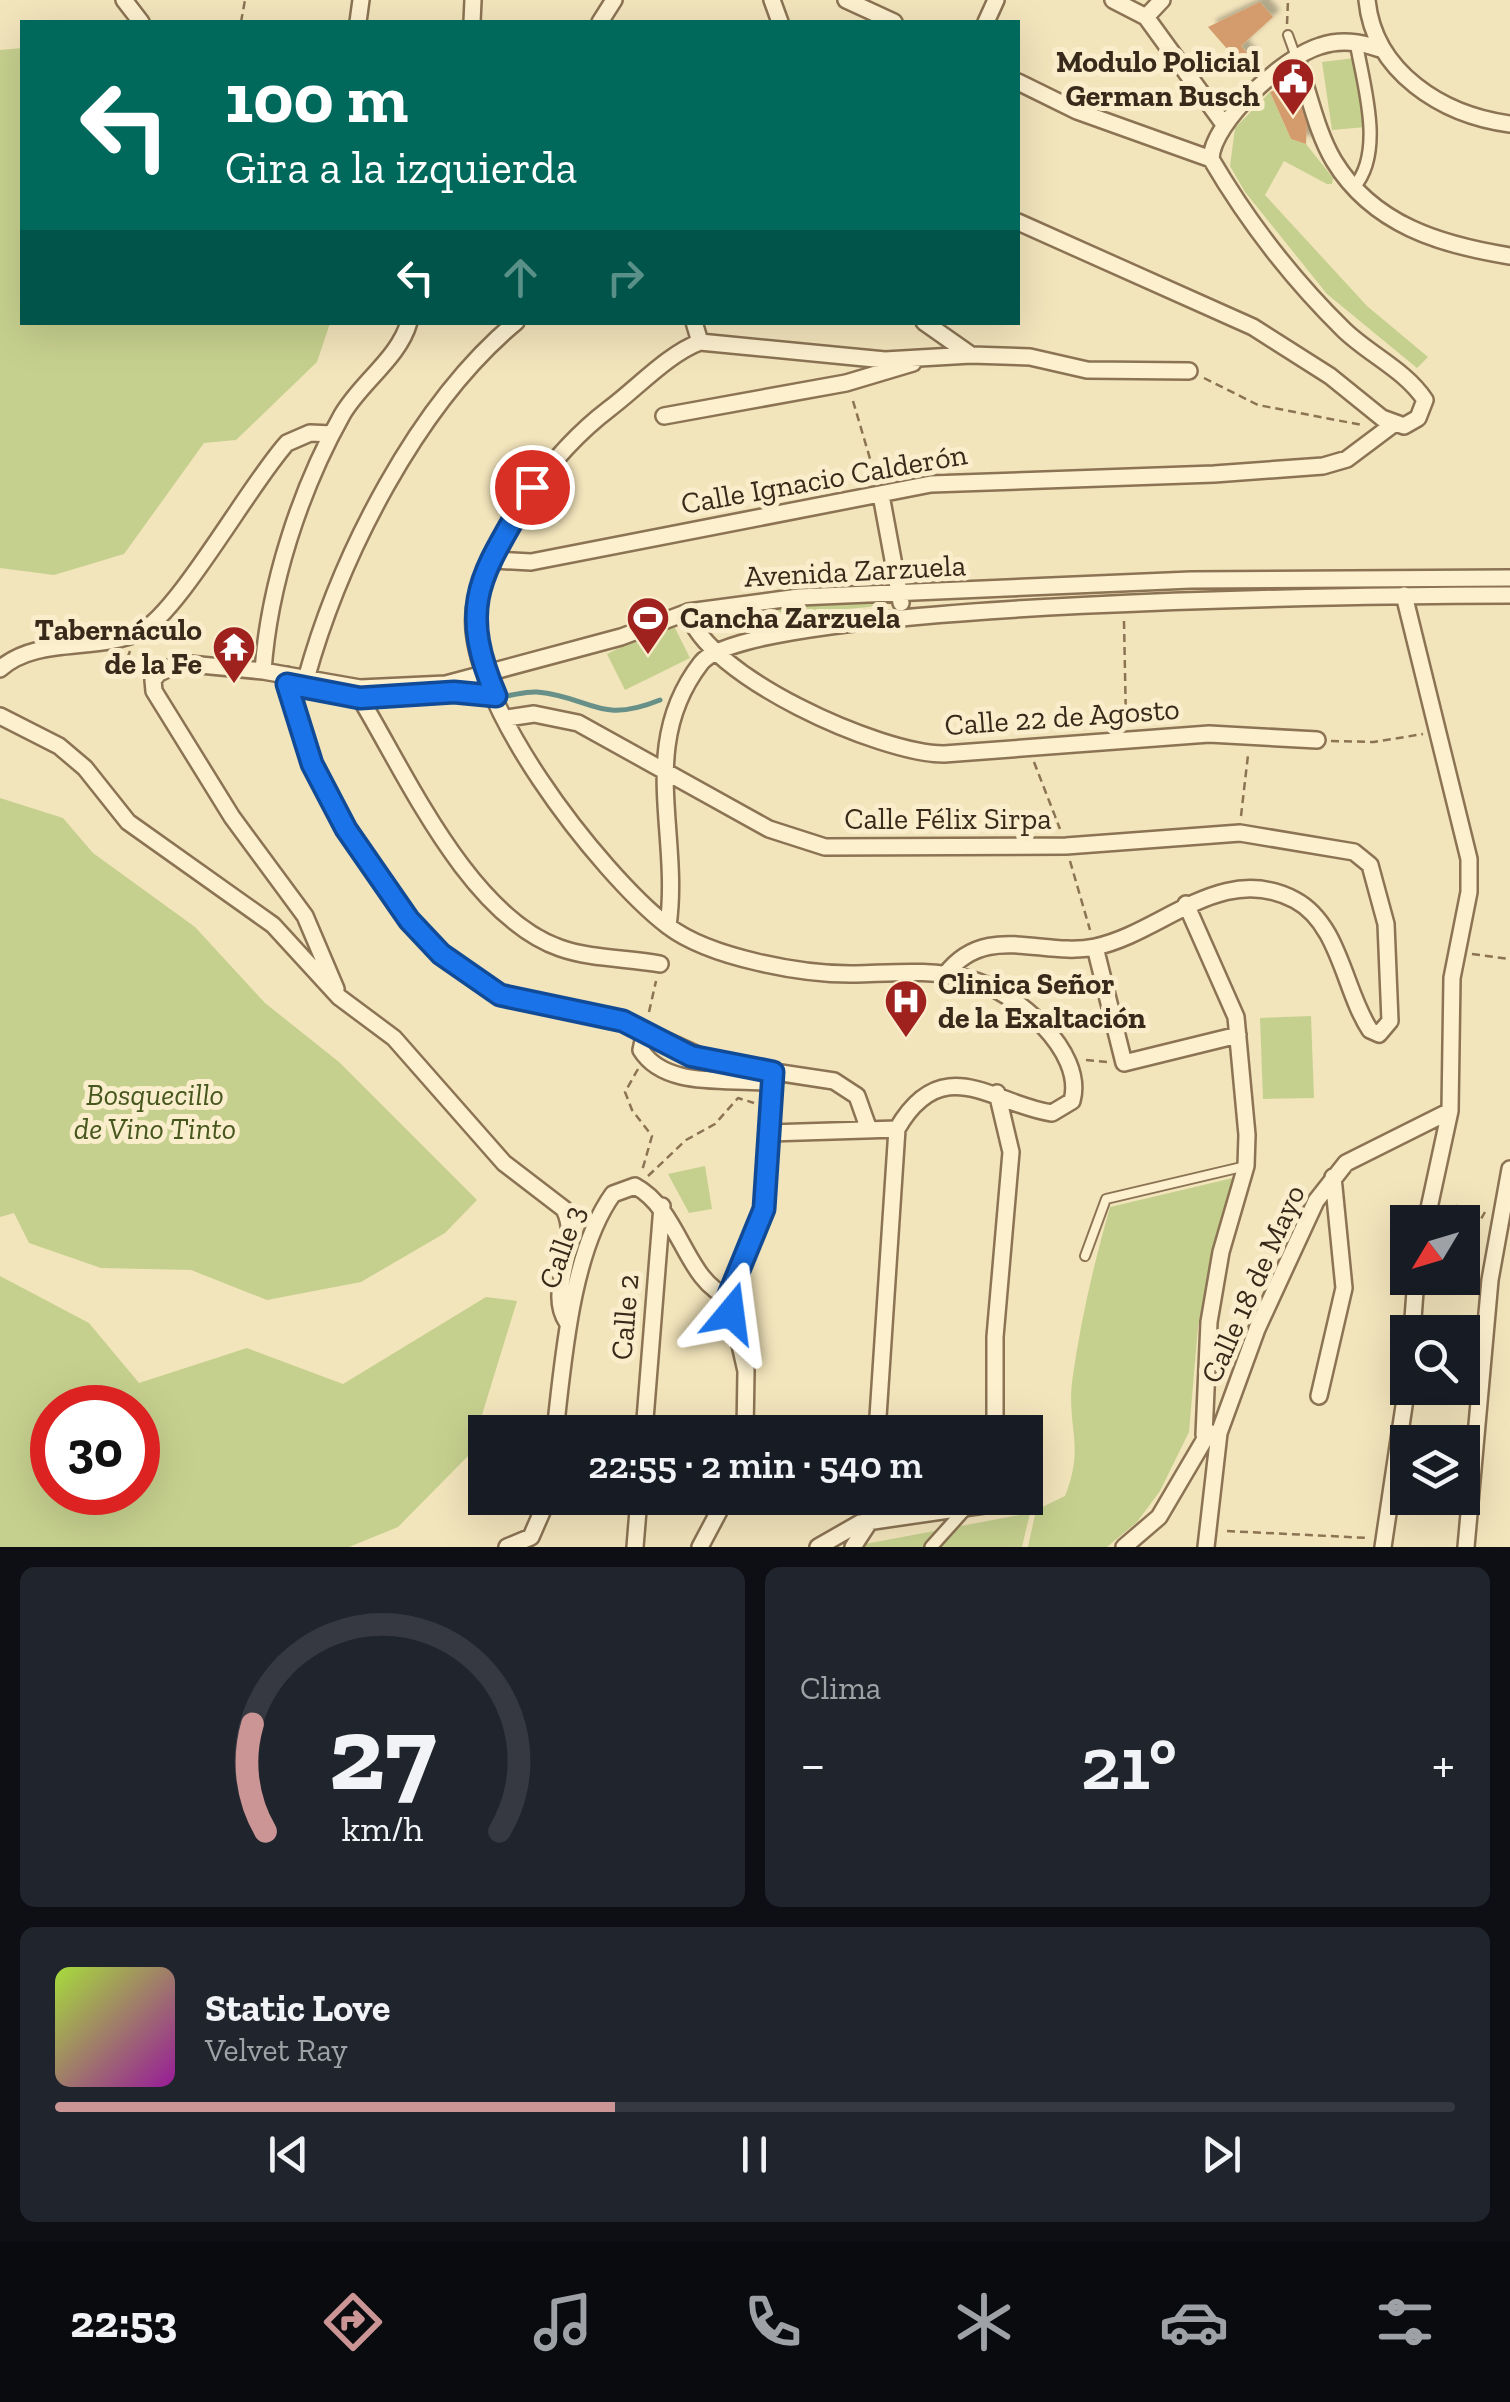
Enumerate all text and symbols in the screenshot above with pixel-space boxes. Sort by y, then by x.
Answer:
place label: Modulo Policial German Busch [1056,44,1261,114]
text: 100 m [225,56,408,140]
public building icon: Modulo Policial German Busch [1270,56,1316,117]
icon: left [60,60,190,190]
text: Gira a la izquierda [225,141,577,195]
icon: left [388,250,443,305]
icon: ahead [493,250,548,305]
icon: right [598,250,653,305]
street label: Calle Ignacio Calderón [678,436,970,522]
pin [490,445,575,530]
icon: arrive [505,460,560,515]
street label: Avenida Zarzuela [743,547,967,595]
sports icon: Cancha Zarzuela [625,595,671,656]
place label: Cancha Zarzuela [680,600,901,636]
place label: Tabernáculo de la Fe [35,612,202,682]
temple icon: Tabernáculo de la Fe [211,624,257,685]
street label: Calle 22 de Agosto [943,691,1181,743]
street label: Calle Félix Sirpa [844,801,1052,837]
place label: Clinica Señor de la Exaltación [938,966,1146,1036]
hospital icon: Clinica Señor de la Exaltación [883,978,929,1039]
park label: Bosquecillo de Vino Tinto [74,1077,236,1147]
street label: Calle 18 de Mayo [1193,1179,1313,1389]
street label: Calle 3 [531,1201,593,1293]
north arrow [1390,1205,1480,1295]
map controls [1390,1205,1480,1515]
position arrow [679,1261,783,1365]
street label: Calle 2 [603,1272,647,1362]
button: search [1390,1315,1480,1405]
speed limit sign: 30 [30,1385,160,1515]
button: layers [1390,1425,1480,1515]
text: 22:55 · 2 min · 540 m [588,1442,923,1488]
text: Clima [800,1669,881,1707]
text: 27 [329,1691,436,1816]
text: 21° [1081,1718,1177,1808]
text: − [800,1731,826,1797]
text: + [1432,1731,1455,1797]
text: km/h [342,1807,423,1850]
text: Static Love [205,1985,390,2031]
text: Velvet Ray [205,2031,348,2069]
icon: previous [261,2127,316,2182]
icon: pause [727,2127,782,2182]
icon: next [1194,2127,1249,2182]
icon: directions [318,2287,388,2357]
icon: music [528,2287,598,2357]
icon: phone [738,2287,808,2357]
icon: climate [949,2287,1019,2357]
icon: car [1159,2287,1229,2357]
icon: filters [1370,2287,1440,2357]
text: 22:53 [70,2295,177,2349]

